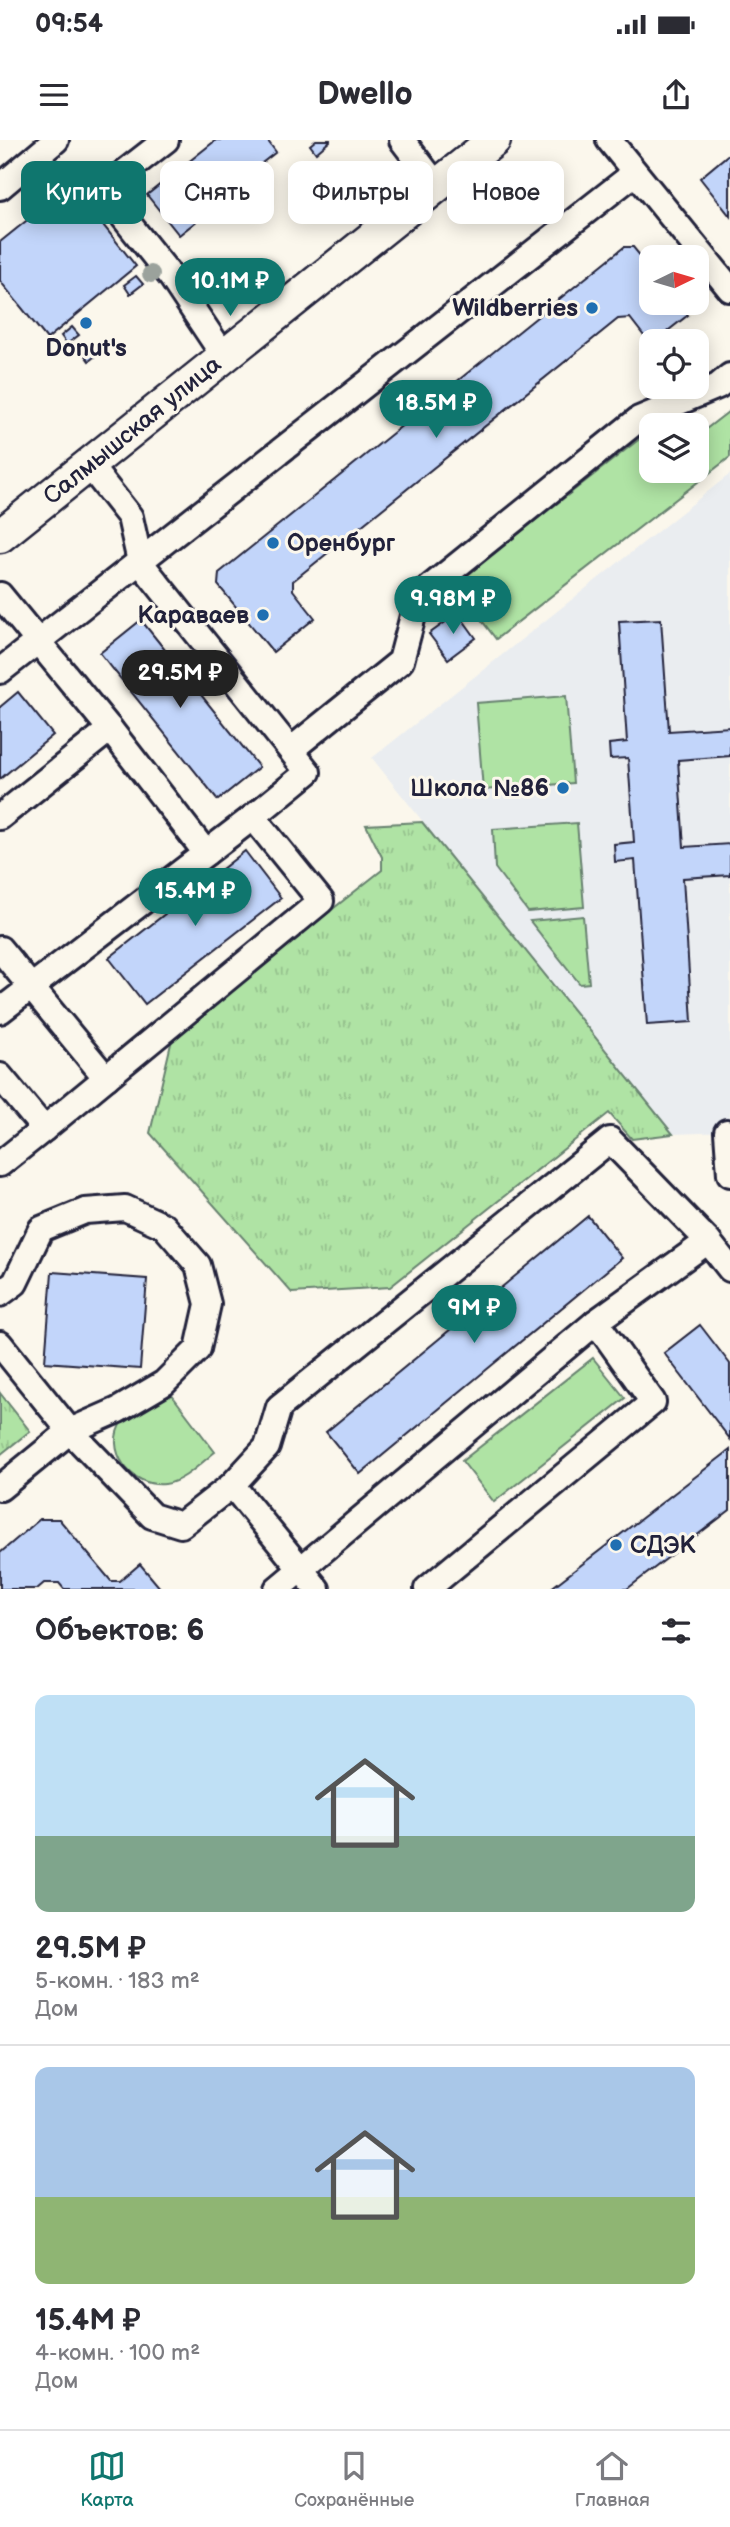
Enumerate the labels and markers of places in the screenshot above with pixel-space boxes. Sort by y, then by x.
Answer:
pin: 10.1M ₽ [165,258,295,318]
place label: Wildberries [452,294,578,323]
marker: Wildberries [584,300,600,316]
marker: Donut's [78,315,94,331]
place label: Donut's [45,334,127,363]
pin: 18.5M ₽ [371,380,501,440]
place label: Оренбург [287,529,396,558]
marker: Оренбург [265,535,281,551]
pin: 9.98M ₽ [388,576,518,636]
place label: Караваев [137,601,249,630]
marker: Караваев [255,607,271,623]
pin: 29.5M ₽ [115,650,245,710]
place label: Школа №86 [410,774,549,803]
marker: Школа №86 [555,780,571,796]
pin: 15.4M ₽ [130,868,260,928]
pin: 9M ₽ [433,1286,515,1345]
place label: СДЭК [630,1531,697,1560]
marker: СДЭК [608,1537,624,1553]

